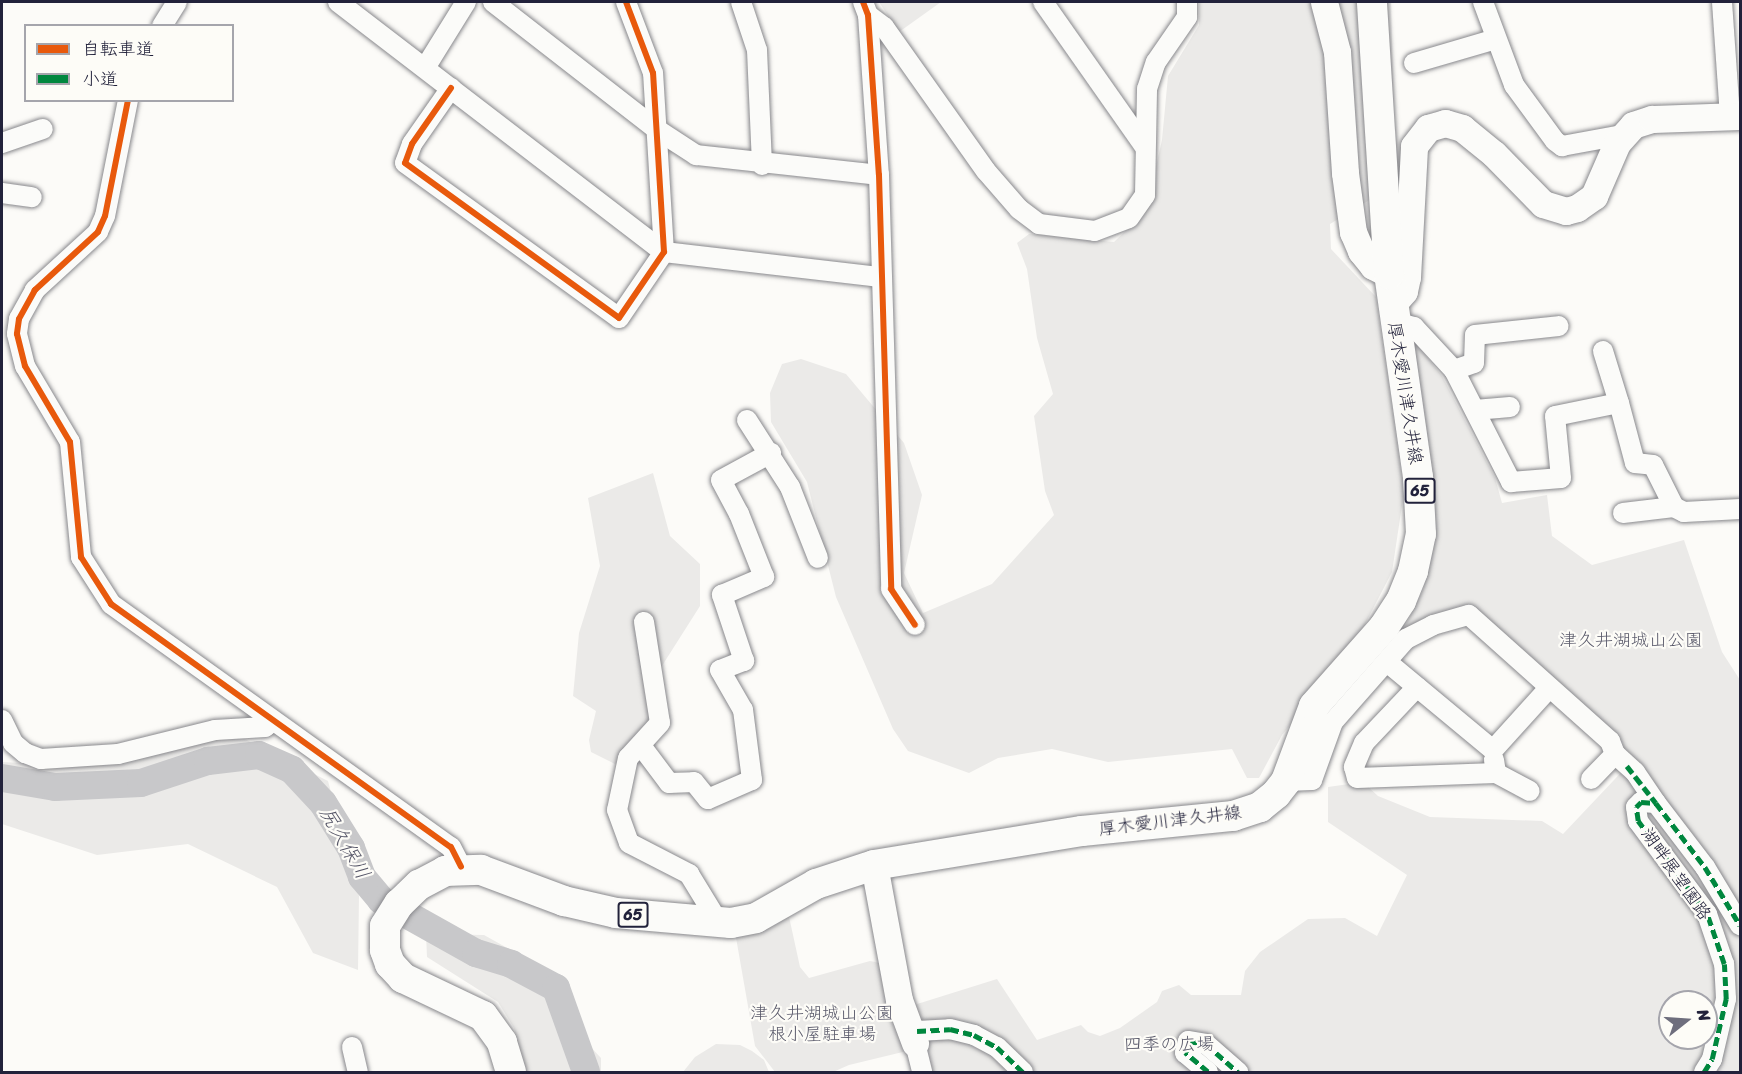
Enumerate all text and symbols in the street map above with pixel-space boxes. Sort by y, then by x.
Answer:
legend [24,24,234,102]
text: 自転車道 [82,33,154,65]
text: 小道 [82,63,118,95]
street label: 厚木愛川津久井線 [1383,320,1427,466]
road number: 65 [1404,478,1436,504]
park label: 津久井湖城山公園 [1559,629,1703,651]
water label: 尻久保川 [315,802,375,884]
street label: 厚木愛川津久井線 [1097,802,1243,840]
street label: 湖畔展望園路 [1636,824,1716,924]
road number: 65 [616,902,650,928]
north arrow [1658,990,1718,1050]
park label: 津久井湖城山公園 根小屋駐車場 [750,1003,894,1046]
text: N [1688,1006,1719,1025]
park label: 四季の広場 [1124,1033,1214,1055]

